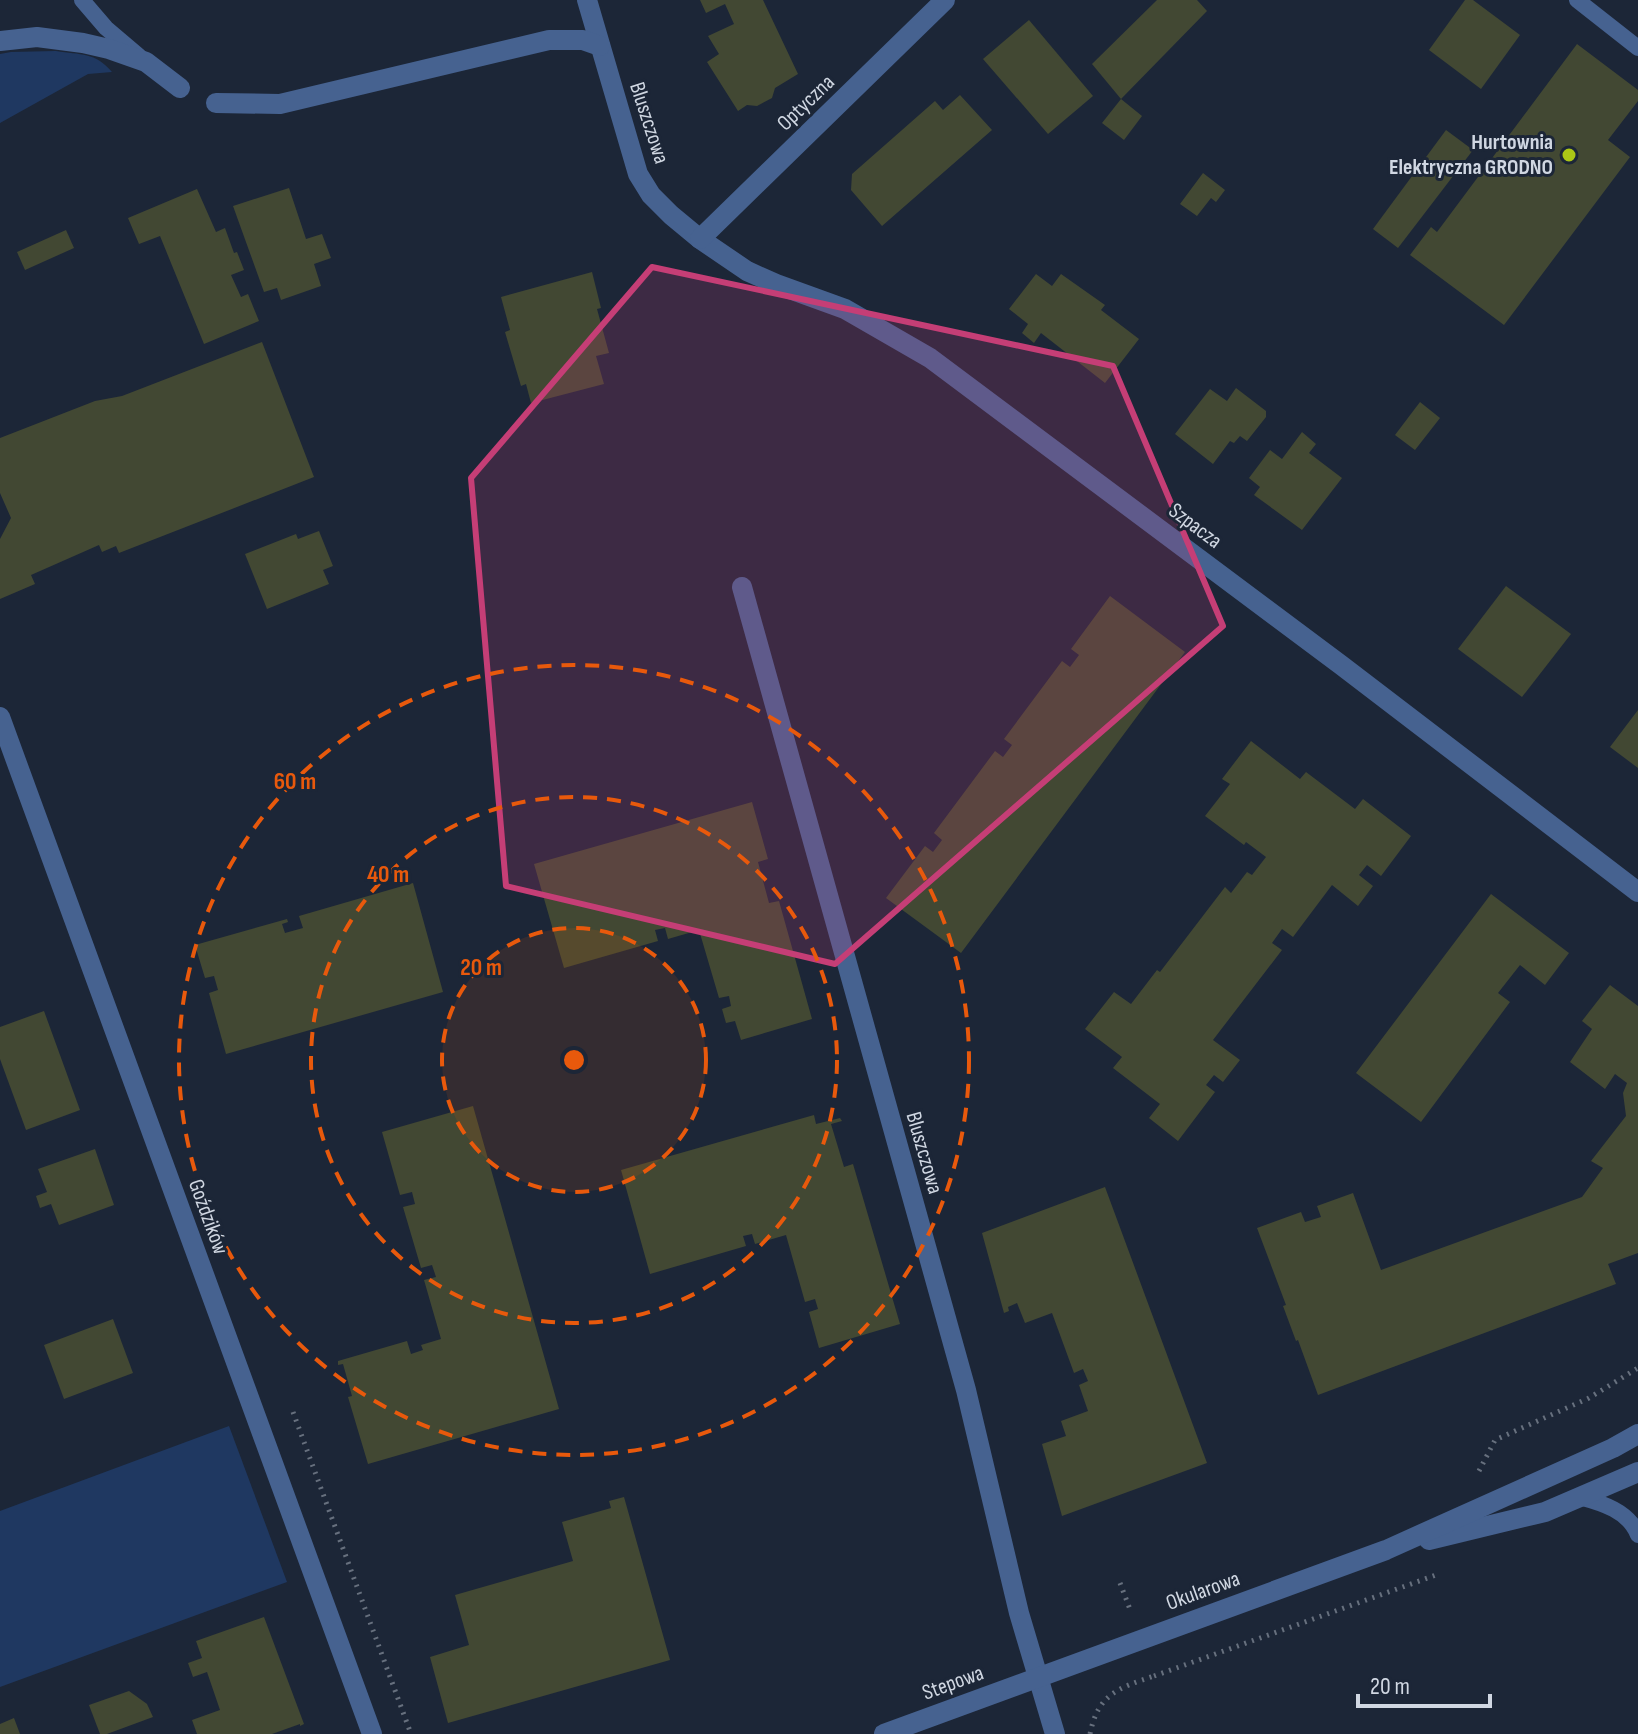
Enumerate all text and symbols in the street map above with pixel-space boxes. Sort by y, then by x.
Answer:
street label: Optyczna [772,69,840,137]
street label: Bluszczowa [623,79,675,167]
place label: Hurtownia Elektryczna GRODNO [1389,129,1553,181]
marker: Hurtownia Elektryczna GRODNO [1560,146,1578,164]
street label: Szpacza [1163,497,1227,555]
text: 60 m [274,767,316,796]
text: 40 m [367,860,409,889]
text: 20 m [460,953,502,982]
centre of rings [560,1046,588,1074]
street label: Bluszczowa [899,1109,949,1197]
street label: Goździków [182,1176,234,1258]
street label: Okularowa [1162,1565,1244,1617]
scale bar [1358,1658,1490,1708]
street label: Stepowa [919,1659,987,1707]
text: 20 m [1370,1672,1410,1701]

